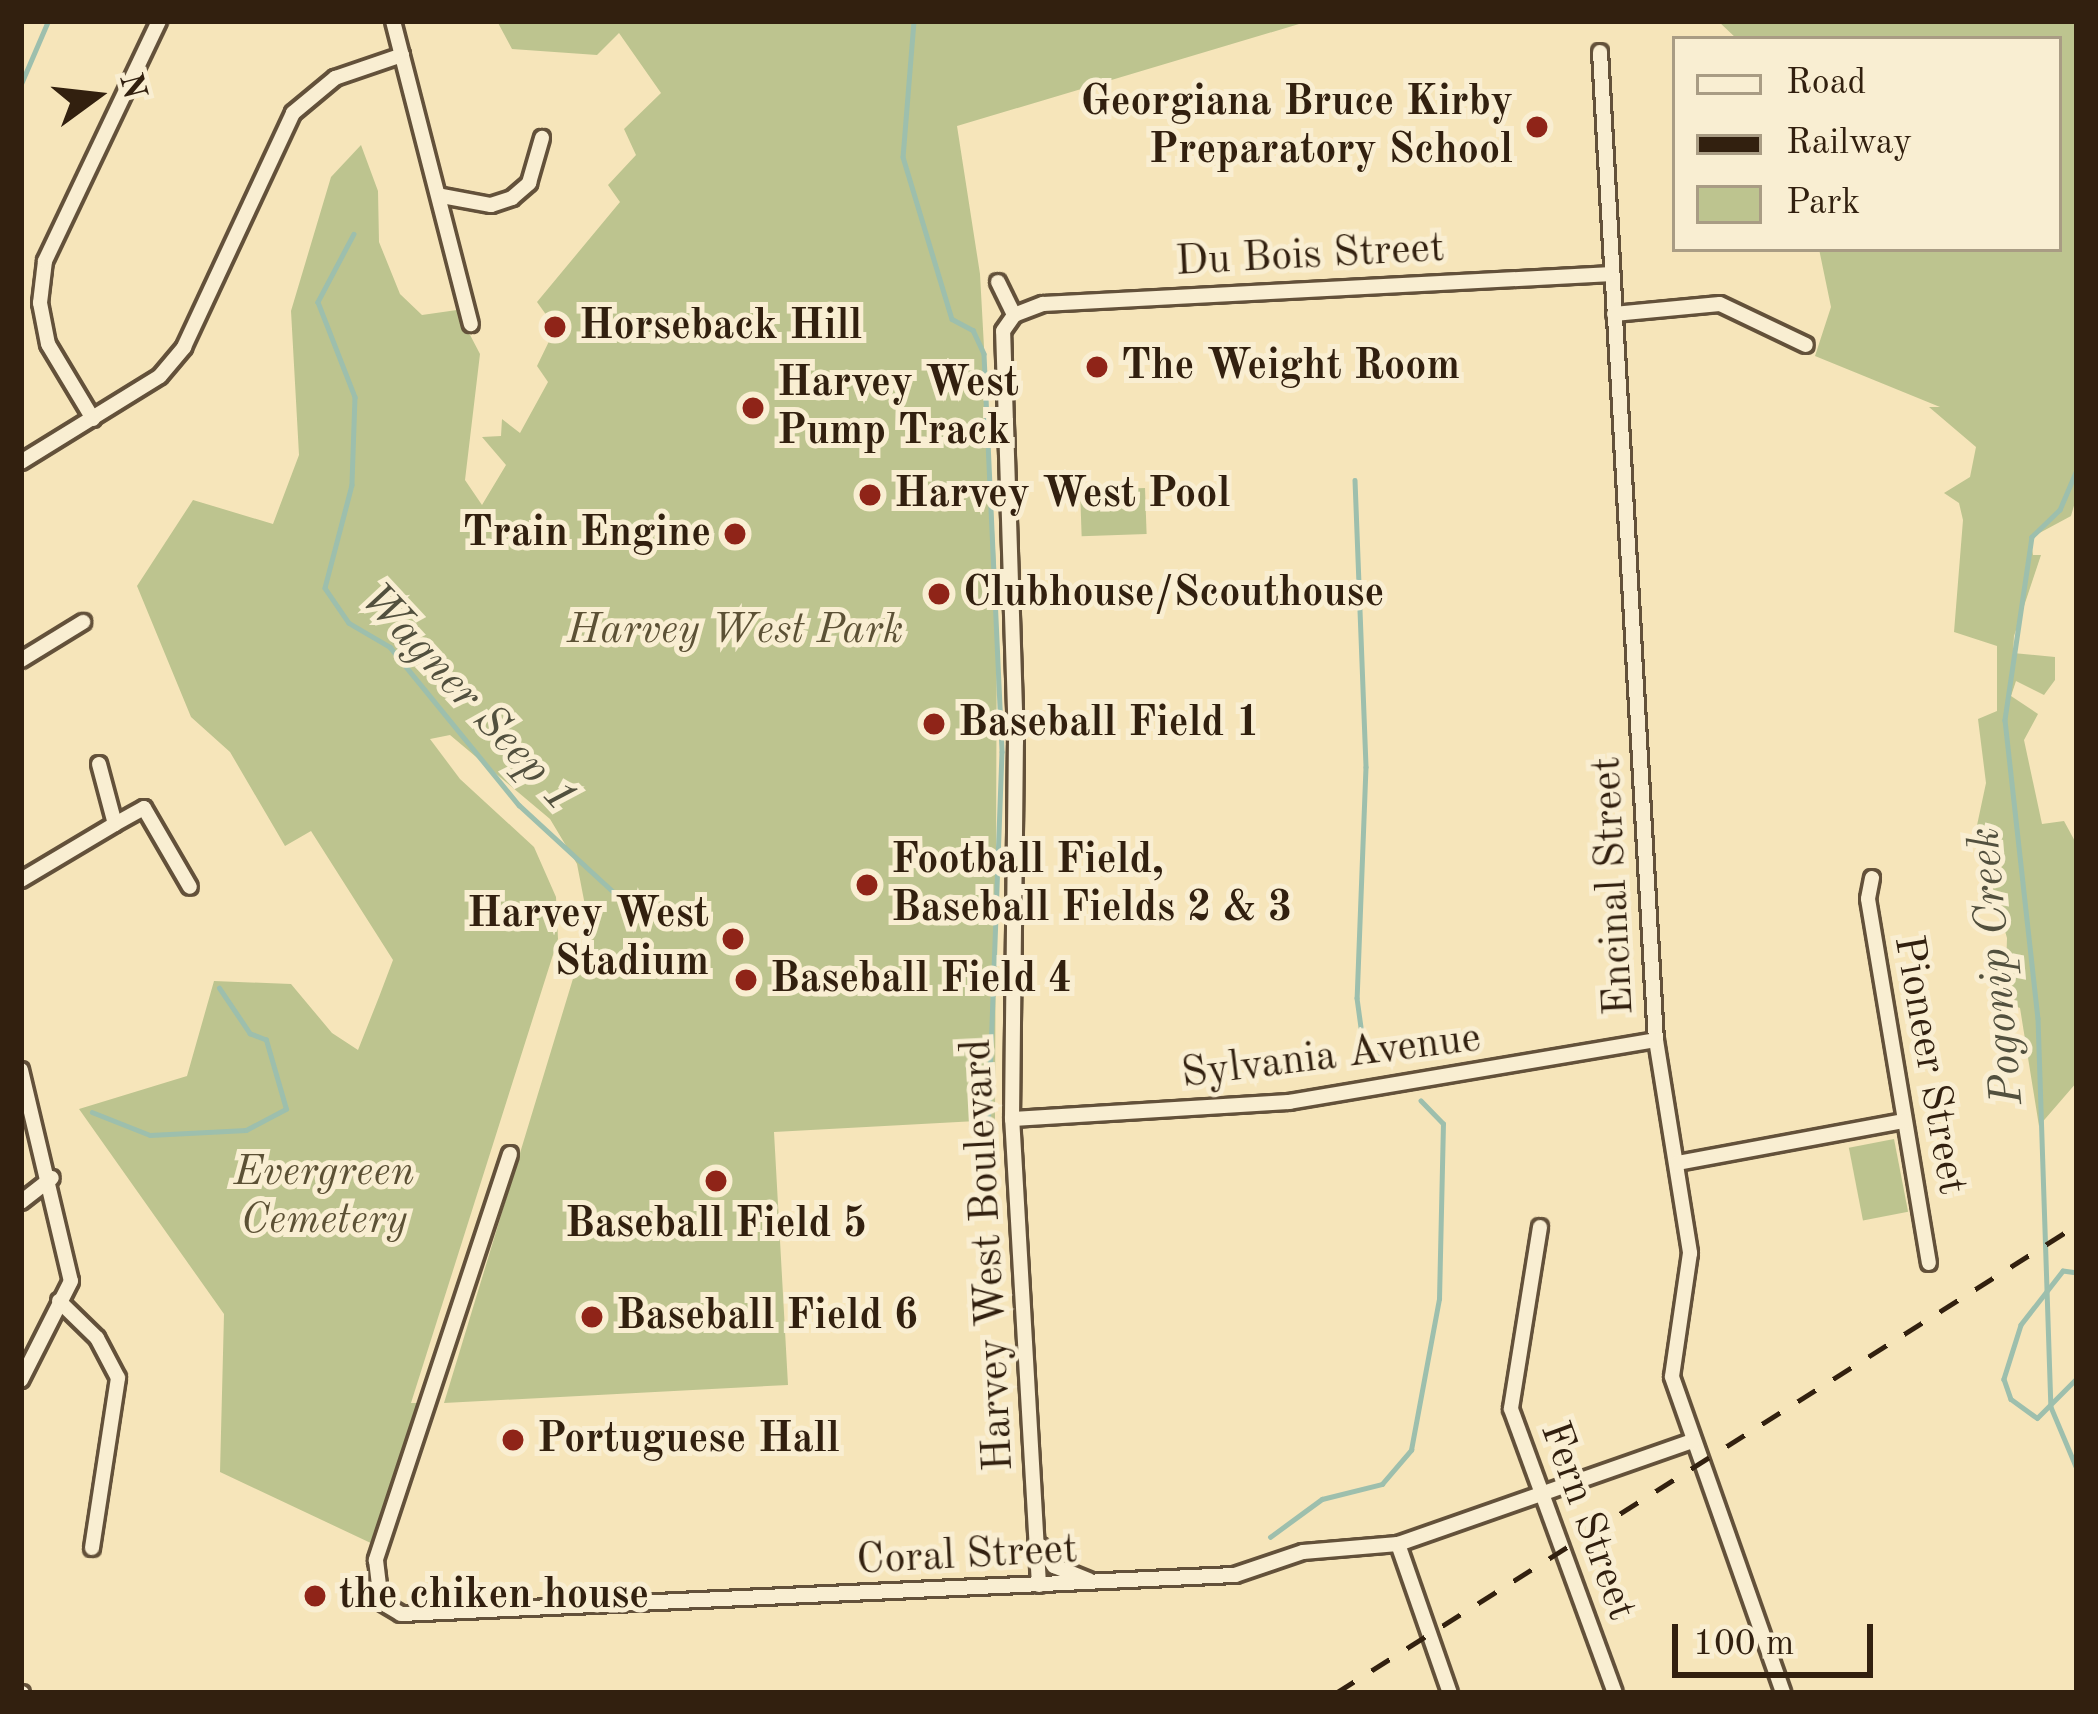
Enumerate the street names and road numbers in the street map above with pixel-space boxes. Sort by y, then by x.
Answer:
street label: Du Bois Street [1174,224,1446,288]
street label: Encinal Street [1582,755,1646,1017]
street label: Pioneer Street [1881,931,1977,1199]
street label: Sylvania Avenue [1178,1014,1484,1100]
street label: Harvey West Boulevard [952,1037,1026,1473]
street label: Fern Street [1528,1415,1646,1627]
street label: Coral Street [855,1525,1079,1587]

